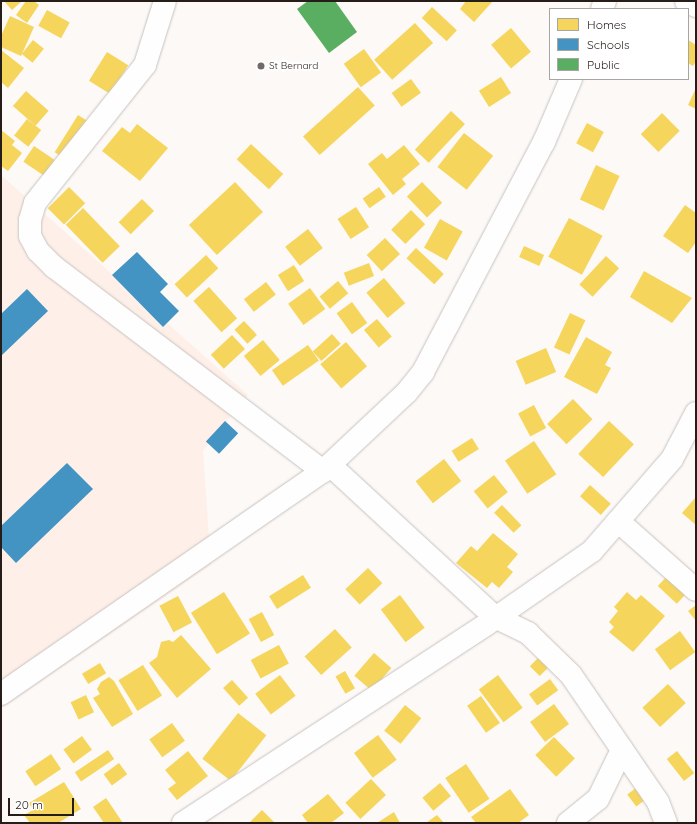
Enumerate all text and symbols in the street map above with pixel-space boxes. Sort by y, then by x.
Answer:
legend [549,8,689,80]
text: Homes [587,17,626,32]
text: Schools [587,37,630,52]
text: Public [587,57,620,72]
place label: St Bernard [269,60,318,72]
marker: St Bernard [256,61,266,71]
scale bar [10,790,76,816]
text: 20 m [15,797,43,812]

